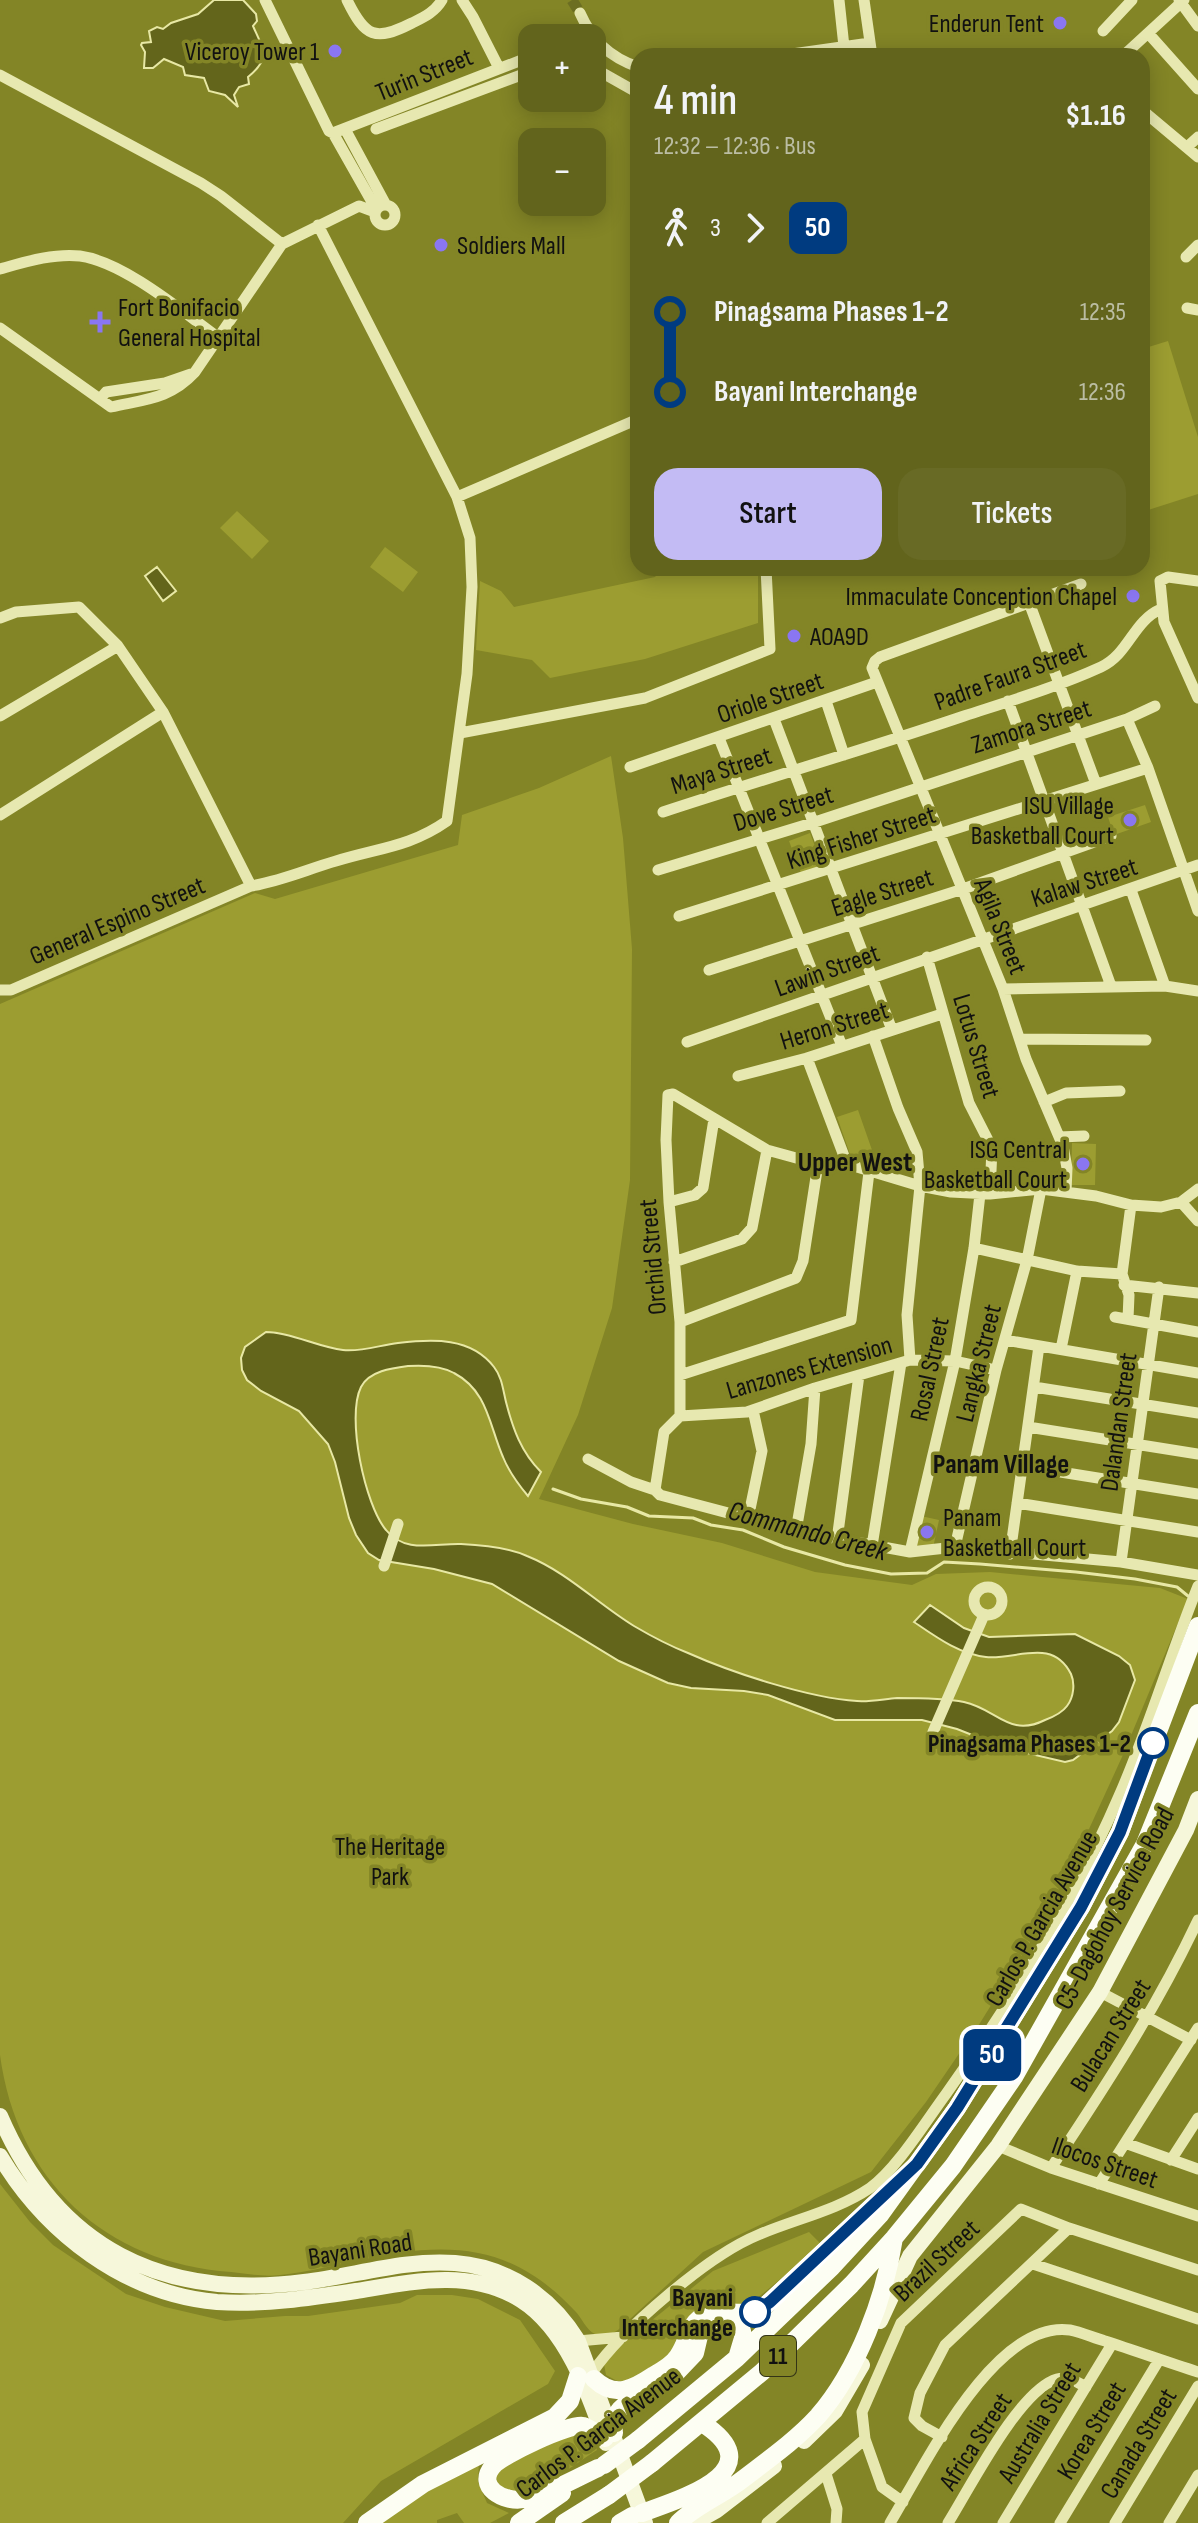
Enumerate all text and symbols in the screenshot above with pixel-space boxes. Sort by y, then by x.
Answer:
place label: Enderun Tent [929,9,1044,40]
marker: Enderun Tent [1051,14,1069,32]
map controls [518,24,606,216]
button: + [518,24,606,112]
place label: Viceroy Tower 1 [185,37,319,68]
marker: Viceroy Tower 1 [326,42,344,60]
street label: Turin Street [371,42,478,109]
text: 4 min [654,74,737,127]
text: $1.16 [1065,98,1126,134]
button: − [518,128,606,216]
text: 12:32 – 12:36 · Bus [654,131,816,162]
icon: walk [654,206,698,250]
icon: forward [733,206,777,250]
text: 50 [805,211,831,244]
text: 3 [710,213,721,244]
place label: Soldiers Mall [457,231,566,262]
marker: Soldiers Mall [432,236,450,254]
place label: Fort Bonifacio General Hospital [118,293,261,354]
text: Pinagsama Phases 1-2 [714,294,949,330]
text: 12:35 [1080,297,1126,328]
marker: Fort Bonifacio General Hospital [89,311,111,333]
text: Bayani Interchange [714,374,918,410]
text: 12:36 [1079,377,1126,408]
button: Start [654,468,882,560]
button: Tickets [898,468,1126,560]
place label: Immaculate Conception Chapel [846,582,1117,613]
marker: Immaculate Conception Chapel [1124,587,1142,605]
place label: AOA9D [809,622,869,653]
marker: AOA9D [785,627,803,645]
street label: Padre Faura Street [930,635,1091,718]
street label: Oriole Street [713,666,828,731]
street label: Zamora Street [968,694,1095,761]
street label: Maya Street [667,741,776,802]
street label: Dove Street [730,780,837,839]
place label: ISU Village Basketball Court [971,791,1114,852]
street label: King Fisher Street [783,800,940,877]
marker: ISU Village Basketball Court [1121,811,1139,829]
street label: Kalaw Street [1027,852,1142,915]
street label: Eagle Street [828,862,937,924]
street label: General Espino Street [25,870,210,972]
street label: Agila Street [966,873,1033,979]
street label: Lawin Street [771,938,884,1005]
street label: Lotus Street [945,991,1006,1102]
street label: Heron Street [777,995,892,1058]
place label: ISG Central Basketball Court [924,1135,1067,1196]
district label: Upper West [798,1146,912,1179]
marker: ISG Central Basketball Court [1074,1155,1092,1173]
street label: Orchid Street [633,1198,674,1316]
street label: Langka Street [950,1301,1009,1425]
street label: Rosal Street [904,1314,957,1424]
street label: Lanzones Extension [723,1330,896,1407]
street label: Dalandan Street [1094,1351,1145,1493]
district label: Panam Village [933,1448,1069,1481]
water label: Commando Creek [725,1494,892,1569]
place label: Panam Basketball Court [943,1503,1086,1564]
marker: Panam Basketball Court [918,1523,936,1541]
marker: Pinagsama Phases 1-2 [1138,1728,1168,1758]
place label: Pinagsama Phases 1-2 [928,1729,1131,1760]
street label: C5-Dagohoy Service Road [1049,1802,1182,2015]
street label: Carlos P. Garcia Avenue [979,1825,1105,2012]
park label: The Heritage Park [335,1832,445,1893]
street label: Bulacan Street [1064,1973,1158,2098]
line badge: 50 [956,2029,1028,2081]
text: 50 [979,2038,1005,2071]
street label: Ilocos Street [1047,2131,1162,2196]
street label: Brazil Street [887,2213,987,2309]
street label: Bayani Road [306,2227,414,2274]
place label: Bayani Interchange [622,2283,733,2344]
marker: Bayani Interchange [740,2297,770,2327]
road number: 11 [760,2336,796,2376]
street label: Australia Street [992,2357,1089,2490]
street label: Carlos P. Garcia Avenue [511,2361,687,2505]
street label: Korea Street [1051,2376,1134,2485]
street label: Canada Street [1094,2383,1184,2505]
street label: Africa Street [933,2387,1019,2497]

